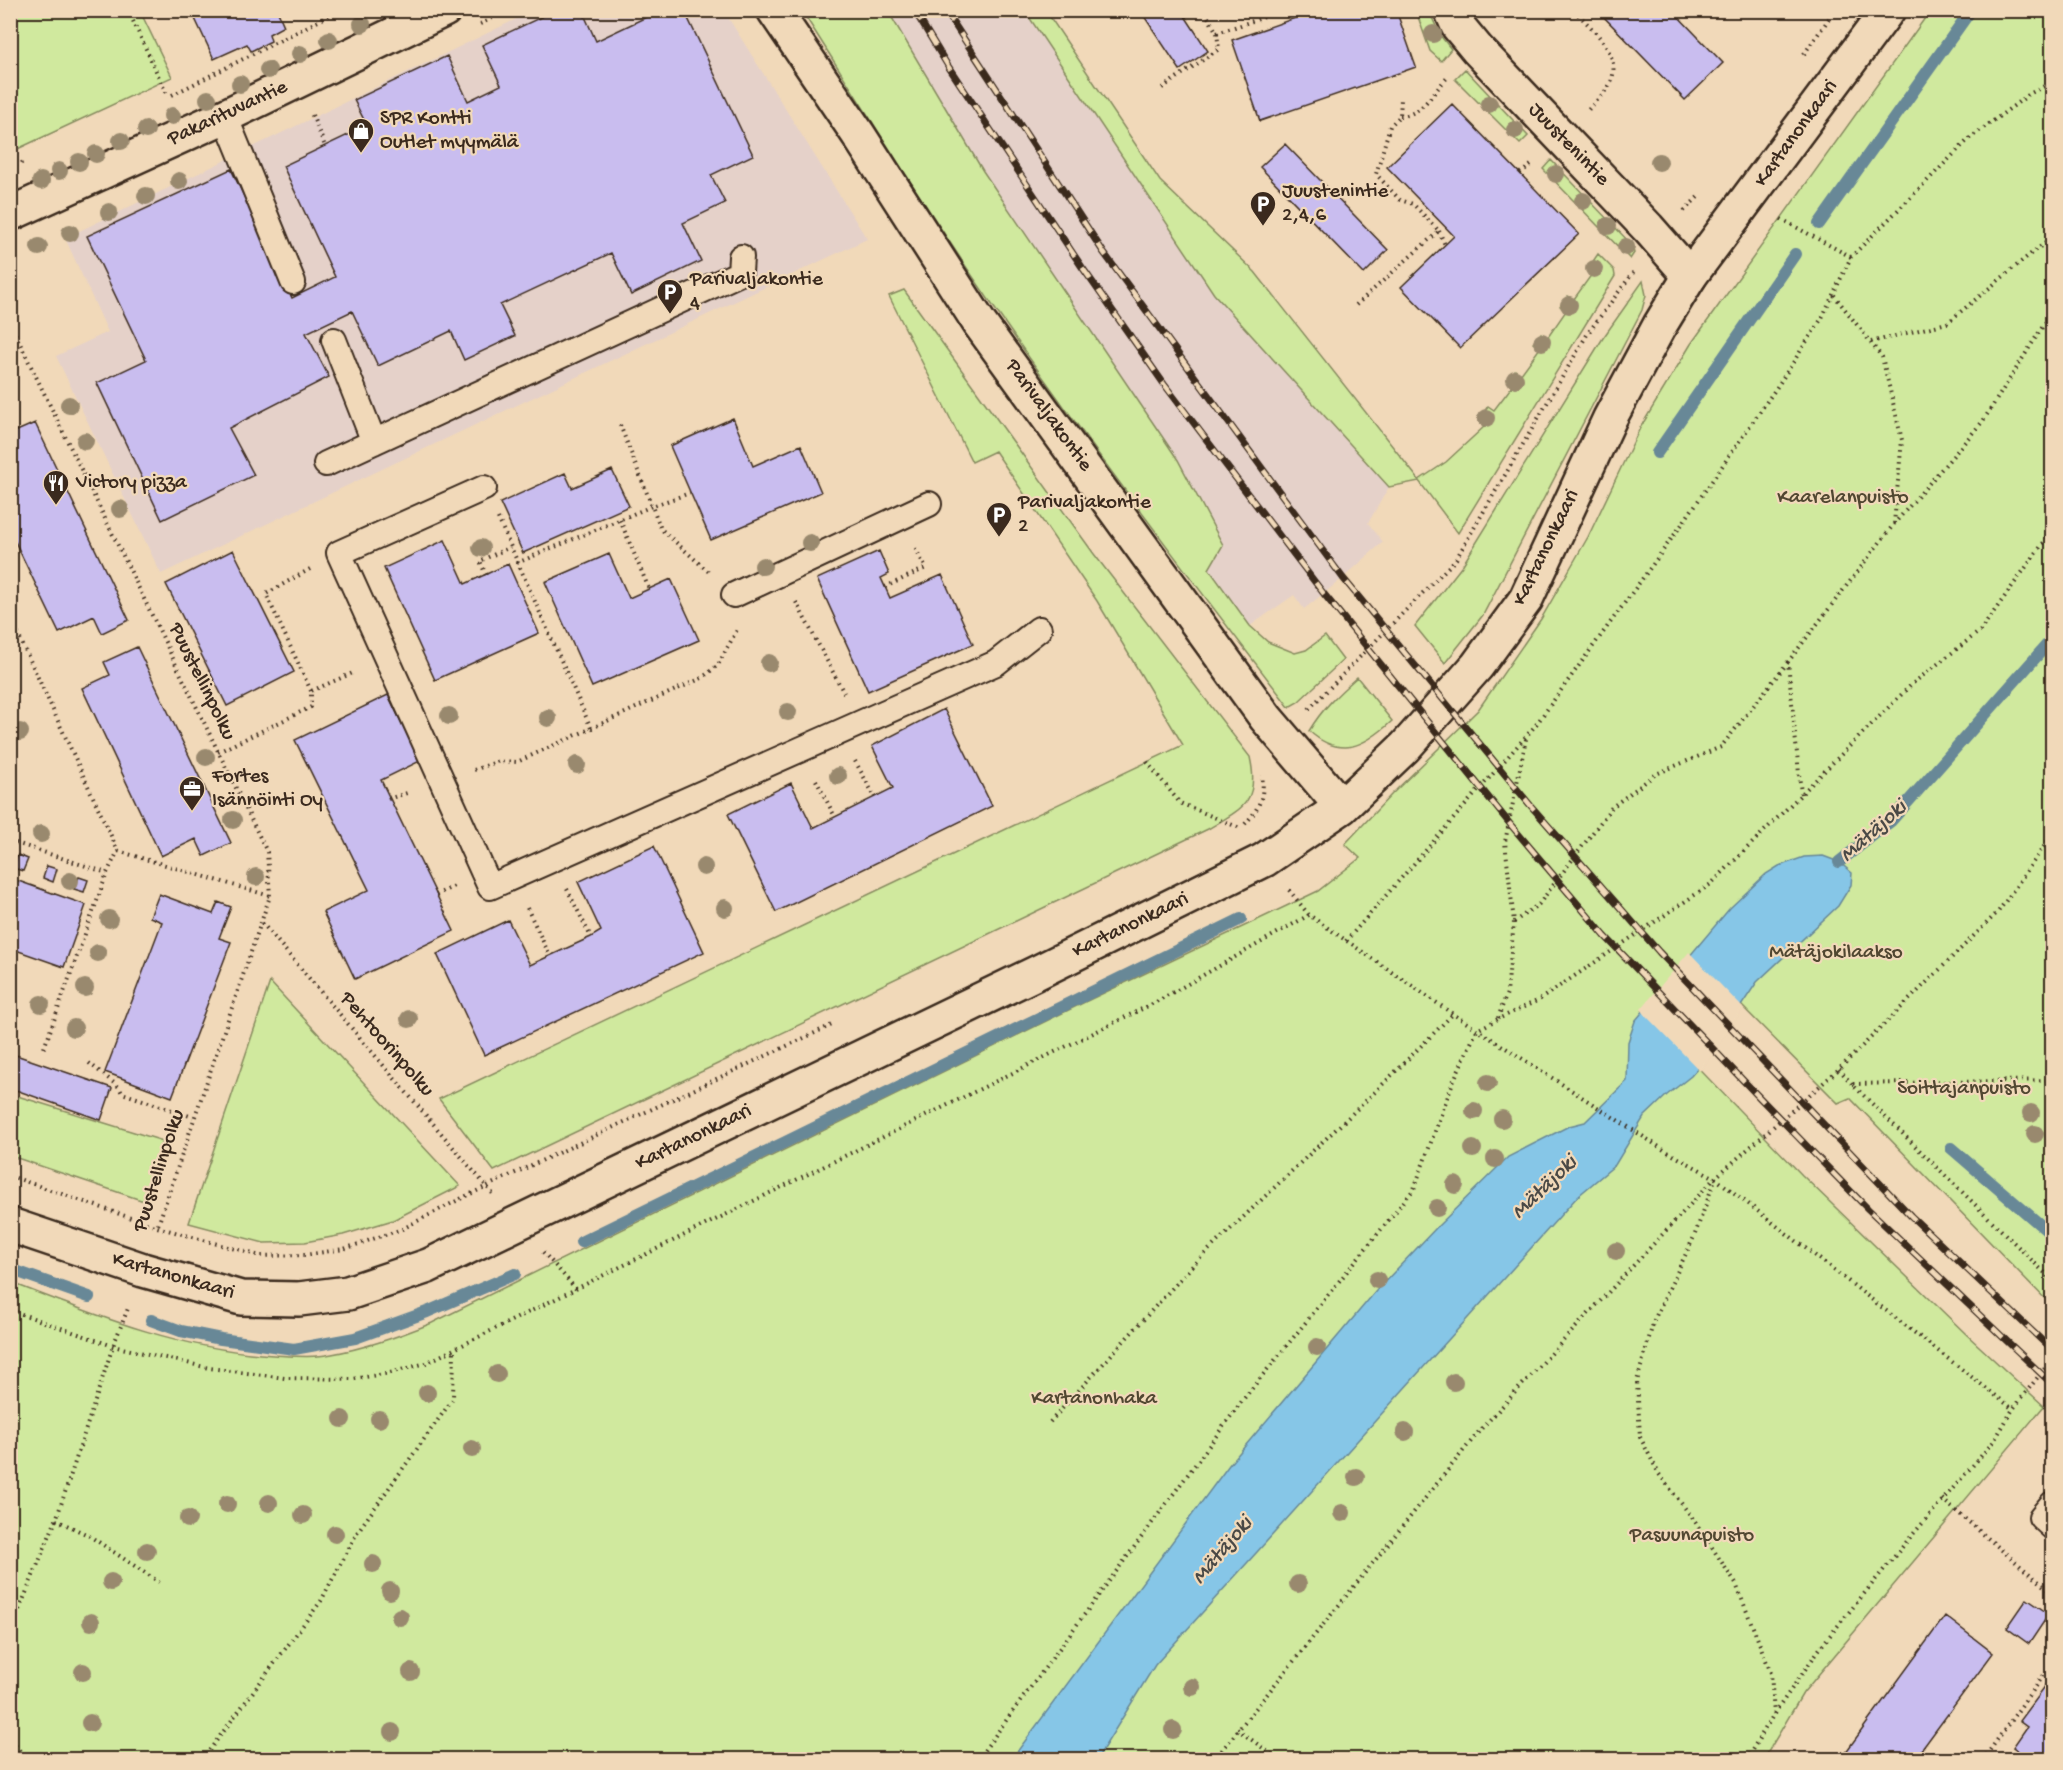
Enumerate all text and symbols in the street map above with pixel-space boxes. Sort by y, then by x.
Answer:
street label: Pakarituvantie [163,75,293,153]
street label: Kartanonkaari [1750,76,1844,192]
street label: Juustenintie [1522,98,1615,193]
place label: SPR Kontti Outlet myymälä [380,107,520,156]
shop icon: SPR Kontti Outlet myymälä [346,116,376,154]
place label: Juustenintie 2,4,6 [1282,180,1390,229]
parking icon: Juustenintie 2,4,6 [1248,189,1278,227]
place label: Parivaljakontie 4 [689,268,824,317]
parking icon: Parivaljakontie 4 [655,277,685,315]
street label: Parivaljakontie [998,354,1098,478]
restaurant icon: Victory pizza [41,468,71,506]
place label: Victory pizza [75,471,188,496]
street label: Kartanonkaari [1508,486,1586,610]
park label: Kaarelanpuisto [1777,486,1909,511]
place label: Parivaljakontie 2 [1017,491,1152,540]
parking icon: Parivaljakontie 2 [984,500,1014,538]
street label: Puustellinpolku [161,618,240,745]
place label: Fortes Isännöinti Oy [211,765,323,814]
office icon: Fortes Isännöinti Oy [177,774,207,812]
water label: Mätäjoki [1835,794,1914,869]
street label: Kartanonkaari [1069,887,1193,965]
park label: Mätäjokilaakso [1769,941,1903,966]
street label: Pehtoorinpolku [333,987,439,1103]
park label: Soittajanpuisto [1897,1077,2031,1102]
street label: Kartanonkaari [632,1099,756,1177]
street label: Puustellinpolku [128,1106,192,1236]
water label: Mätäjoki [1507,1149,1585,1226]
street label: Kartanonkaari [109,1248,237,1306]
park label: Kartanonhaka [1031,1387,1158,1412]
water label: Mätäjoki [1187,1510,1260,1590]
park label: Pasuunapuisto [1629,1524,1754,1549]

